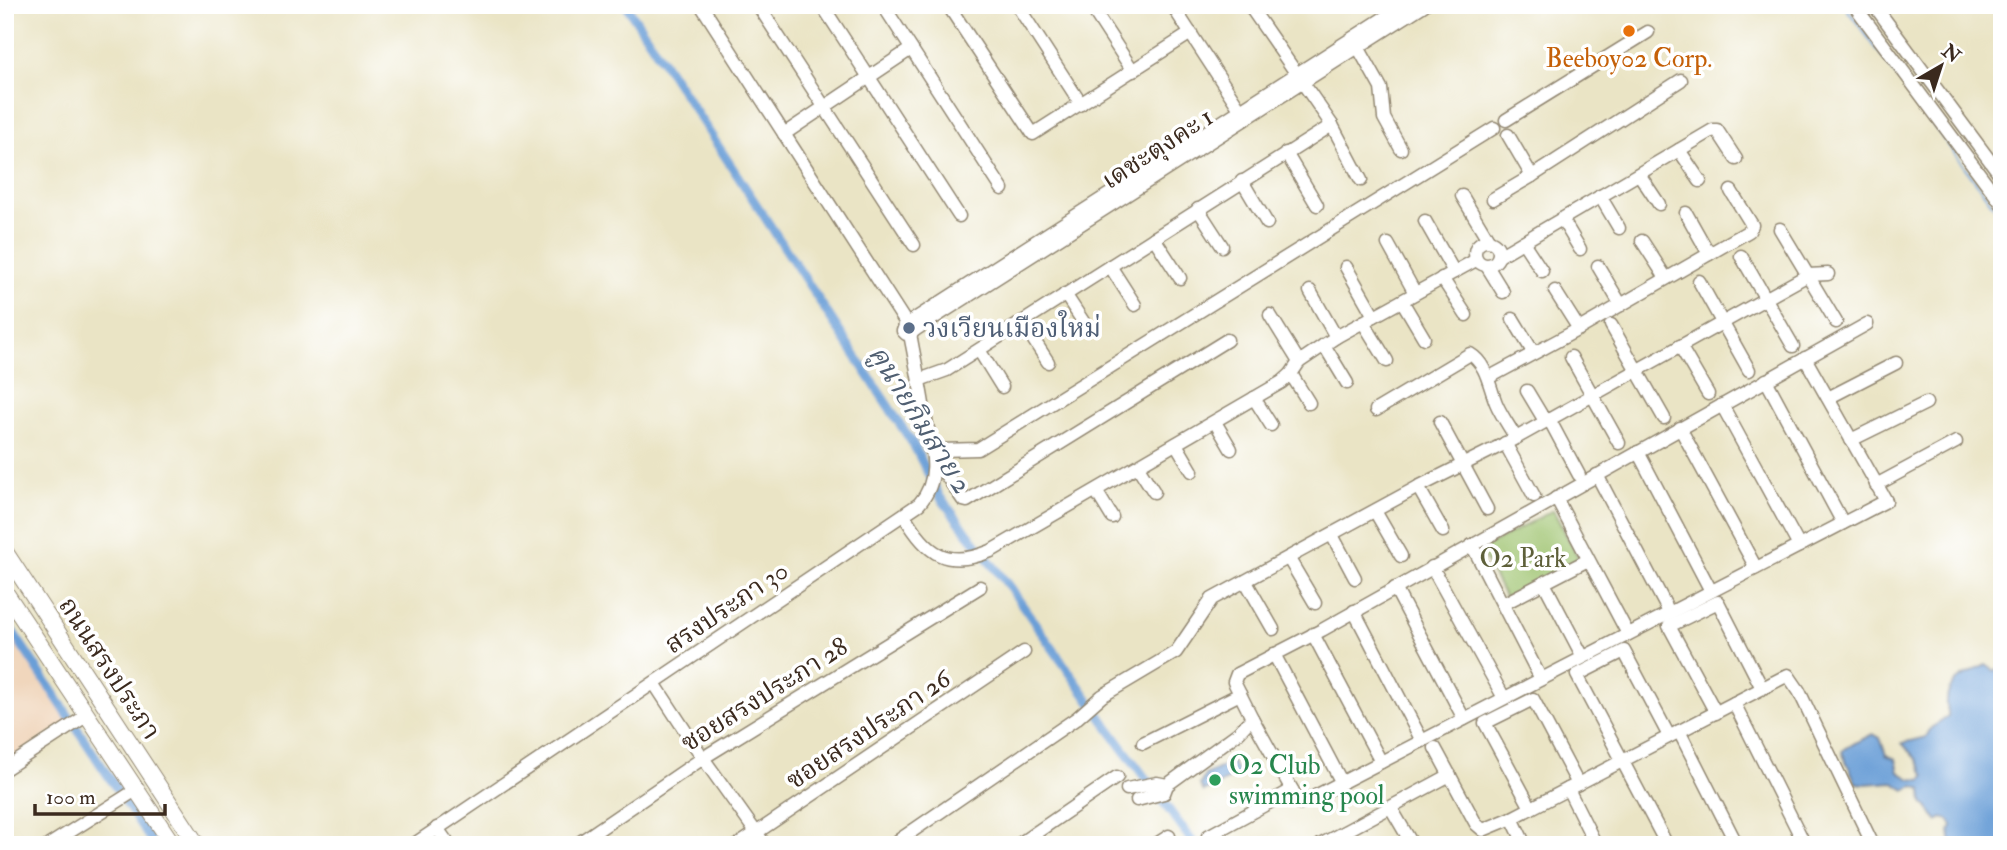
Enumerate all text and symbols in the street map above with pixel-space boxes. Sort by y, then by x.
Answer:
marker: Beeboy02 Corp. [1621,23,1637,39]
north arrow [1906,32,1976,102]
text: N [1936,38,1966,69]
place label: Beeboy02 Corp. [1546,43,1712,76]
street label: เดชะตุงคะ 1 [1096,101,1220,198]
place label: วงเวียนเมืองใหม่ [923,310,1101,345]
marker: วงเวียนเมืองใหม่ [901,320,917,336]
water label: คูนายกิมสาย 2 [860,339,979,501]
park label: O2 Park [1479,543,1567,575]
street label: สรงประภา 30 [659,555,794,661]
street label: ถนนสรงประภา [51,591,167,746]
street label: ซอยสรงประภา 28 [675,631,854,759]
street label: ซอยสรงประภา 26 [780,662,958,797]
place label: O2 Club swimming pool [1229,750,1385,813]
marker: O2 Club swimming pool [1207,772,1223,788]
scale bar [35,773,164,817]
text: 100 m [46,784,96,811]

